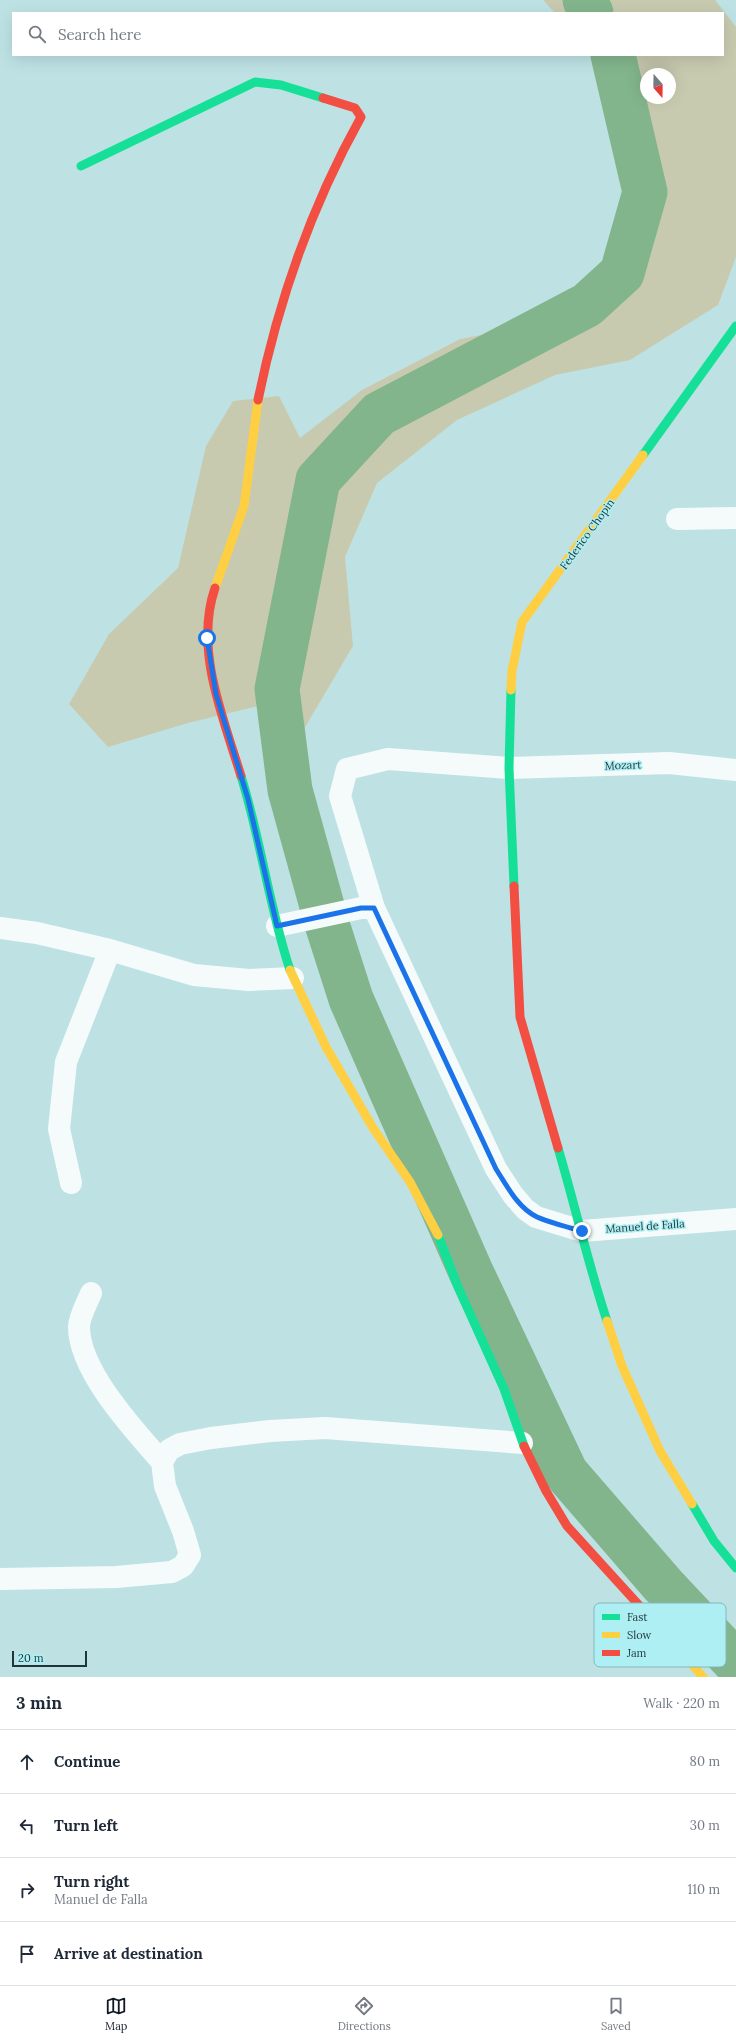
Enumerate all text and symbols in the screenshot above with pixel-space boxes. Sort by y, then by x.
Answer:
search box [12,12,724,56]
icon: search [26,23,48,45]
text: Search here [58,25,141,44]
north arrow [640,68,676,104]
street label: Federico Chopin [557,496,618,572]
route start [198,629,216,647]
street label: Mozart [604,757,642,773]
street label: Manuel de Falla [605,1216,685,1236]
route end [573,1222,591,1240]
legend [594,1603,726,1667]
text: Fast [627,1610,648,1624]
text: Slow [627,1628,652,1642]
text: Jam [626,1646,647,1660]
scale bar [12,1649,87,1668]
text: 20 m [18,1651,43,1665]
text: 3 min [16,1692,62,1714]
text: Walk · 220 m [643,1695,720,1712]
icon: ahead [16,1751,38,1773]
text: Continue [54,1752,120,1771]
text: 80 m [690,1753,720,1770]
icon: left [16,1815,38,1837]
text: Turn left [54,1816,118,1835]
text: 30 m [690,1817,720,1834]
text: Turn right [54,1872,130,1891]
icon: right [16,1879,38,1901]
text: 110 m [687,1881,720,1898]
text: Manuel de Falla [54,1891,148,1908]
icon: arrive [16,1943,38,1965]
text: Arrive at destination [54,1944,203,1963]
tab: Map [105,1995,127,2033]
tab: Directions [338,1995,391,2033]
tab: Saved [601,1995,631,2033]

